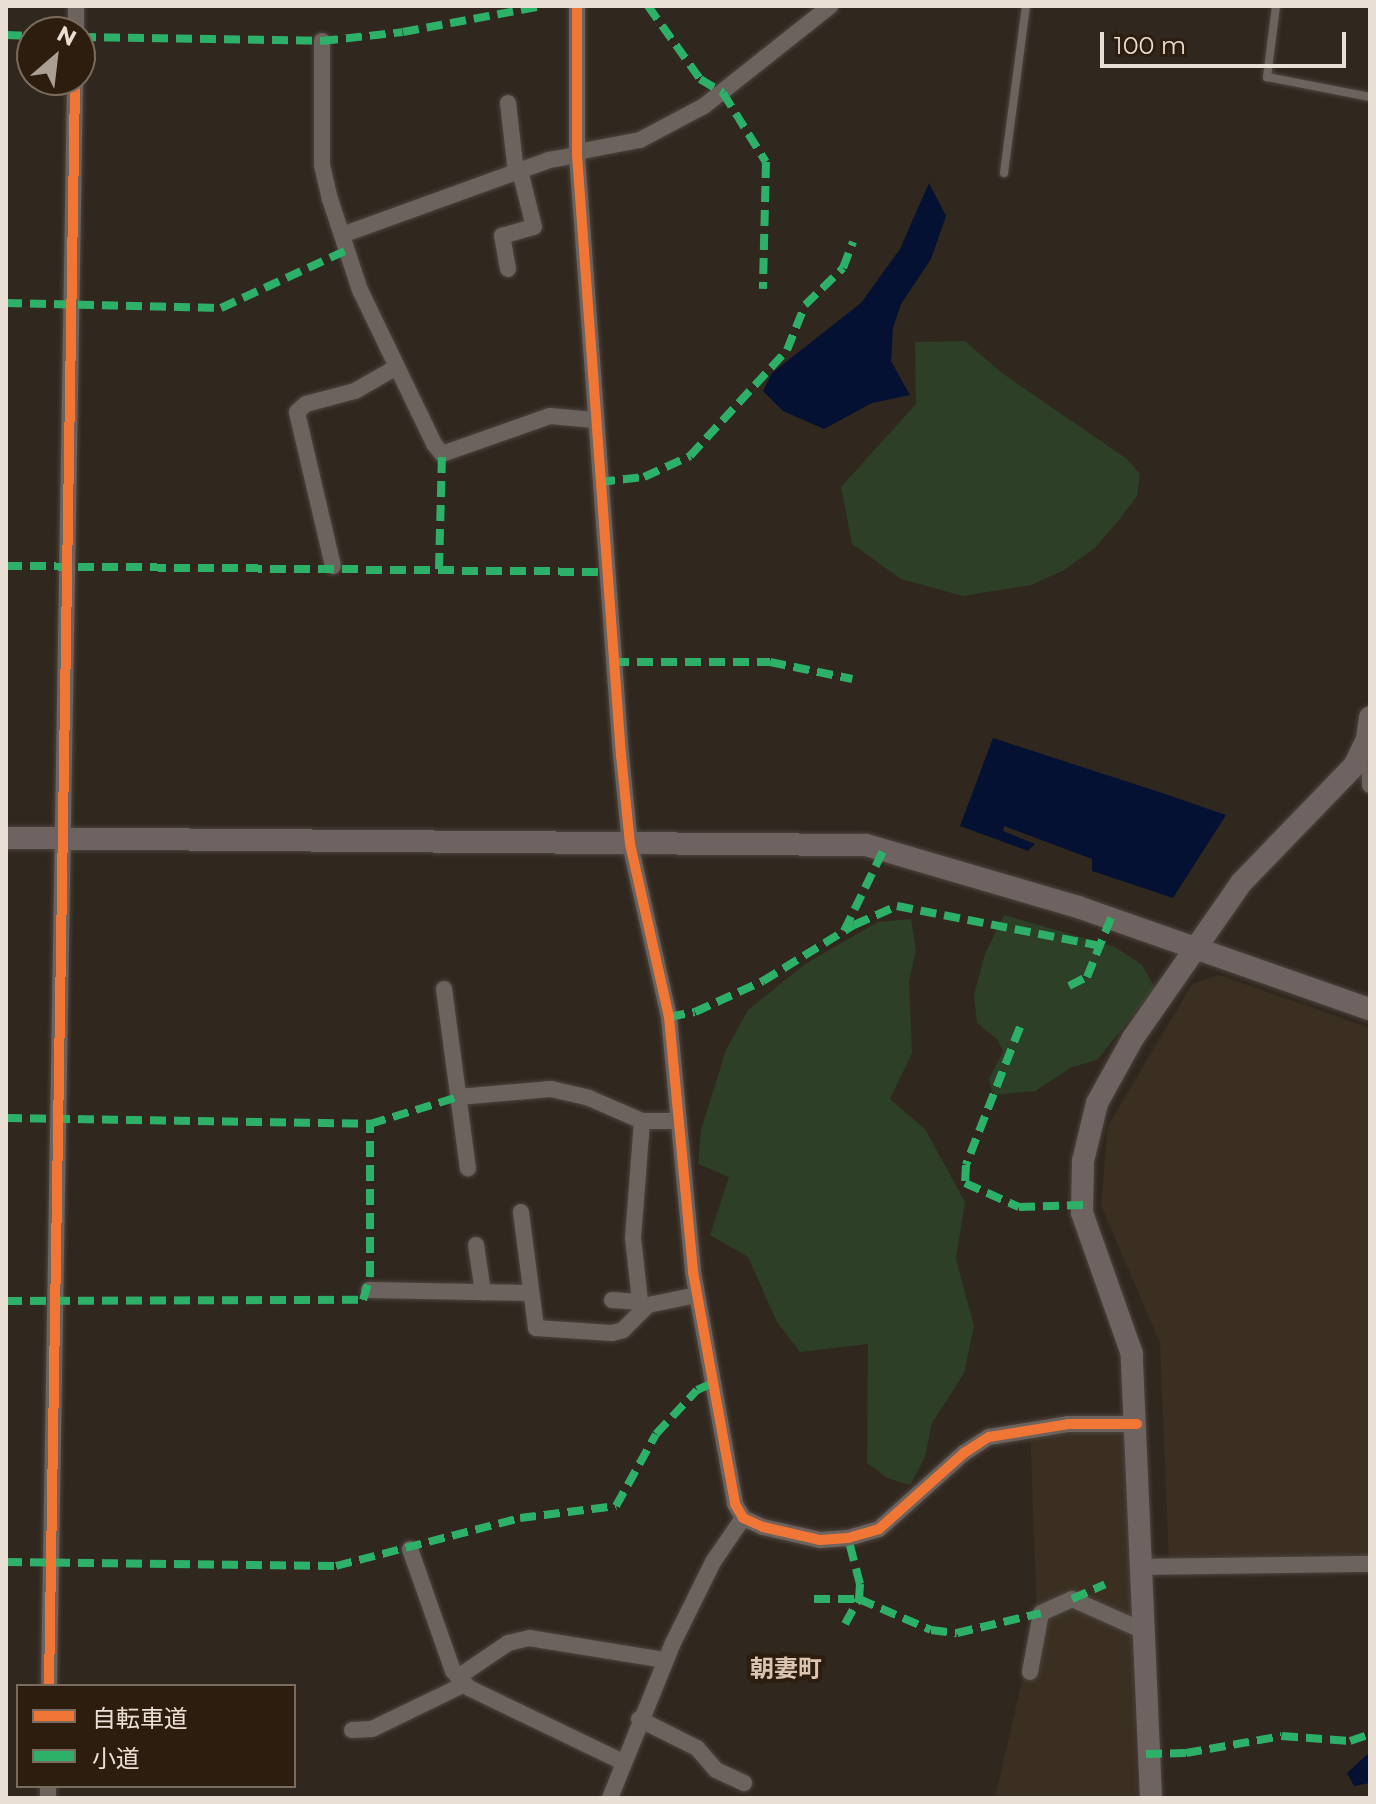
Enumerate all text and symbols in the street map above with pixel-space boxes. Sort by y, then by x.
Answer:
north arrow [16,16,96,96]
scale bar [1104,16,1350,66]
text: N [52,20,81,52]
text: 100 m [1114,31,1186,60]
district label: 朝妻町 [750,1655,822,1683]
legend [16,1684,296,1788]
text: 自転車道 [92,1704,188,1733]
text: 小道 [92,1744,140,1773]

